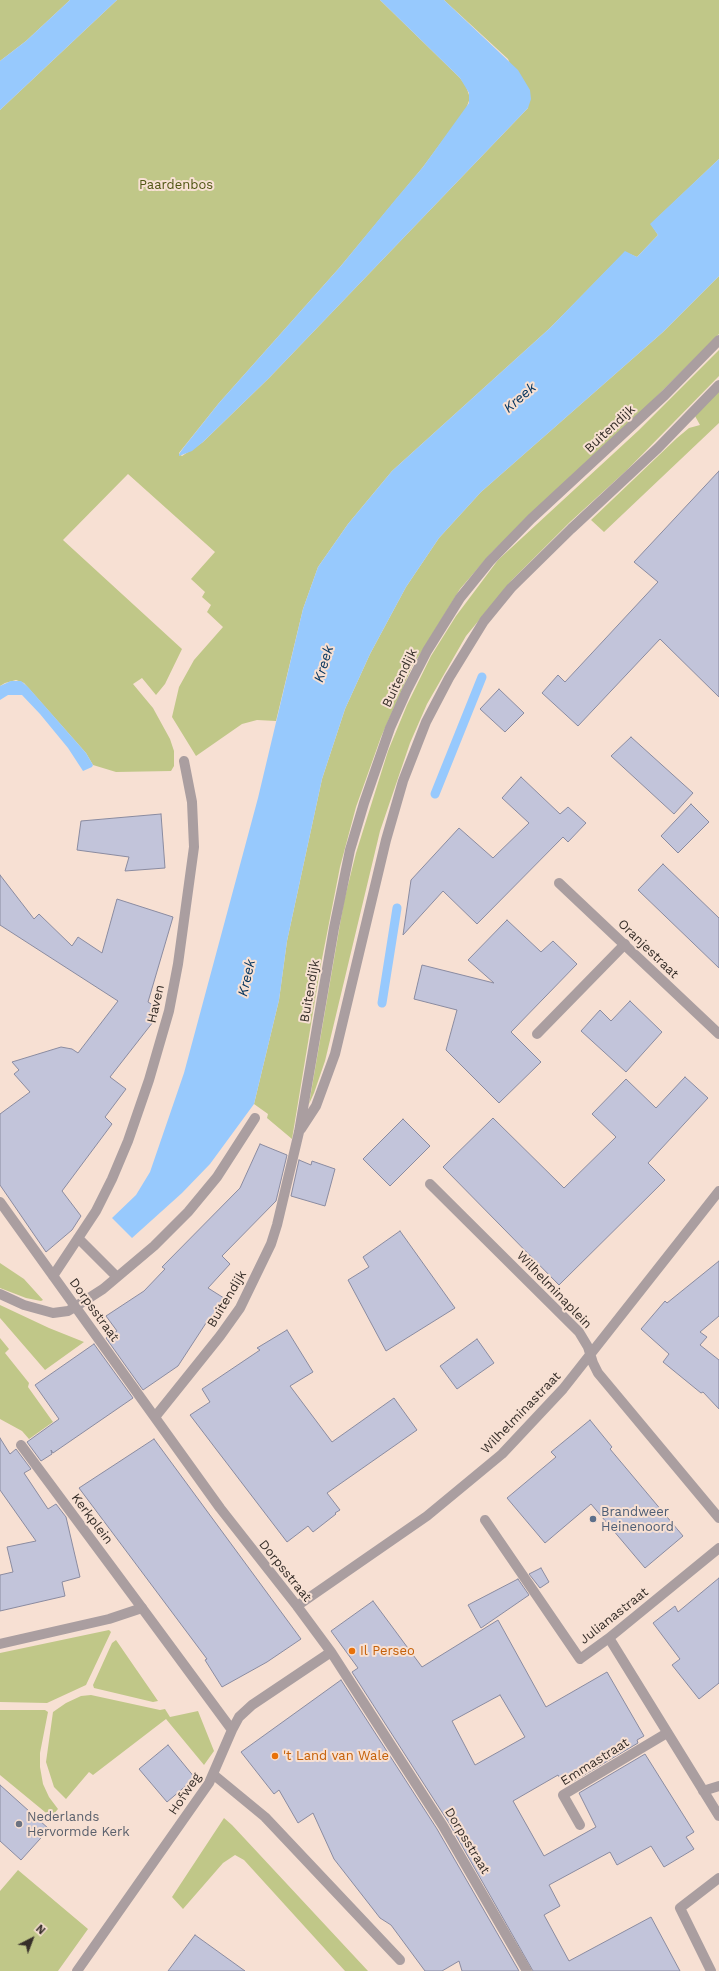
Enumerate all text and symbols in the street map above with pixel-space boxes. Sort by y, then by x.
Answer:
park label: Paardenbos [139,177,213,193]
water label: Kreek [500,379,540,417]
street label: Buitendijk [581,402,639,456]
water label: Kreek [310,644,338,684]
street label: Buitendijk [379,646,421,710]
street label: Oranjestraat [614,916,682,982]
water label: Kreek [235,958,259,998]
street label: Buitendijk [297,958,323,1024]
street label: Haven [144,983,168,1025]
street label: Wilhelminaplein [513,1248,595,1332]
street label: Buitendijk [204,1268,250,1330]
street label: Dorpsstraat [66,1275,122,1345]
street label: Wilhelminastraat [478,1369,564,1457]
street label: Kerkplein [68,1491,116,1547]
place label: Brandweer Heinenoord [601,1504,674,1535]
marker: Brandweer Heinenoord [588,1514,598,1524]
street label: Dorpsstraat [255,1537,315,1605]
street label: Julianastraat [577,1584,651,1648]
place label: Il Perseo [360,1643,415,1659]
marker: Il Perseo [347,1646,357,1656]
street label: Emmastraat [558,1735,632,1789]
place label: 't Land van Wale [283,1748,389,1764]
marker: 't Land van Wale [270,1751,280,1761]
street label: Hofweg [165,1770,205,1818]
street label: Dorpsstraat [441,1805,493,1877]
place label: Nederlands Hervormde Kerk [27,1809,130,1840]
marker: Nederlands Hervormde Kerk [14,1819,24,1829]
north arrow [12,1919,52,1959]
text: N [33,1922,48,1937]

